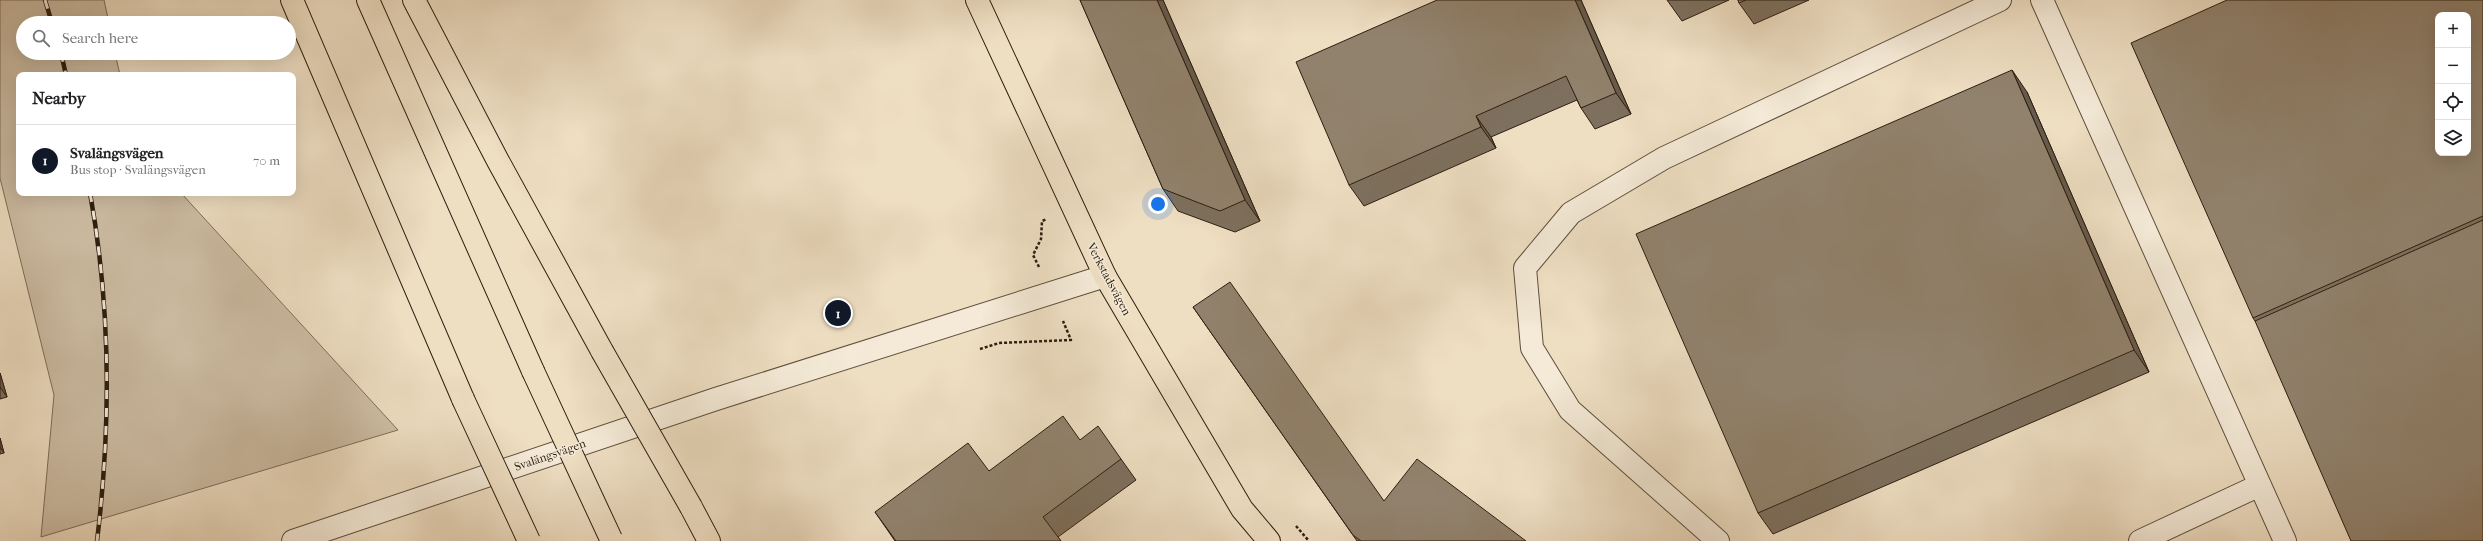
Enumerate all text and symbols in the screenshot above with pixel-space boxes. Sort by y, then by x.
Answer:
map controls [2435,12,2471,156]
button: + [2435,12,2471,48]
search box [16,16,296,60]
icon: search [30,27,52,49]
text: Search here [62,29,138,47]
button: − [2435,48,2471,84]
button: locate [2435,84,2471,120]
text: Nearby [32,88,86,108]
button: layers [2435,120,2471,156]
text: Svalängsvägen [70,144,164,162]
text: 1 [43,153,47,168]
text: 70 m [253,153,280,168]
text: Bus stop · Svalängsvägen [70,162,206,177]
your location [1148,194,1168,214]
street label: Verkstadsvägen [1084,239,1134,318]
pin: 1 [825,298,851,328]
street label: Svalängsvägen [512,436,588,474]

